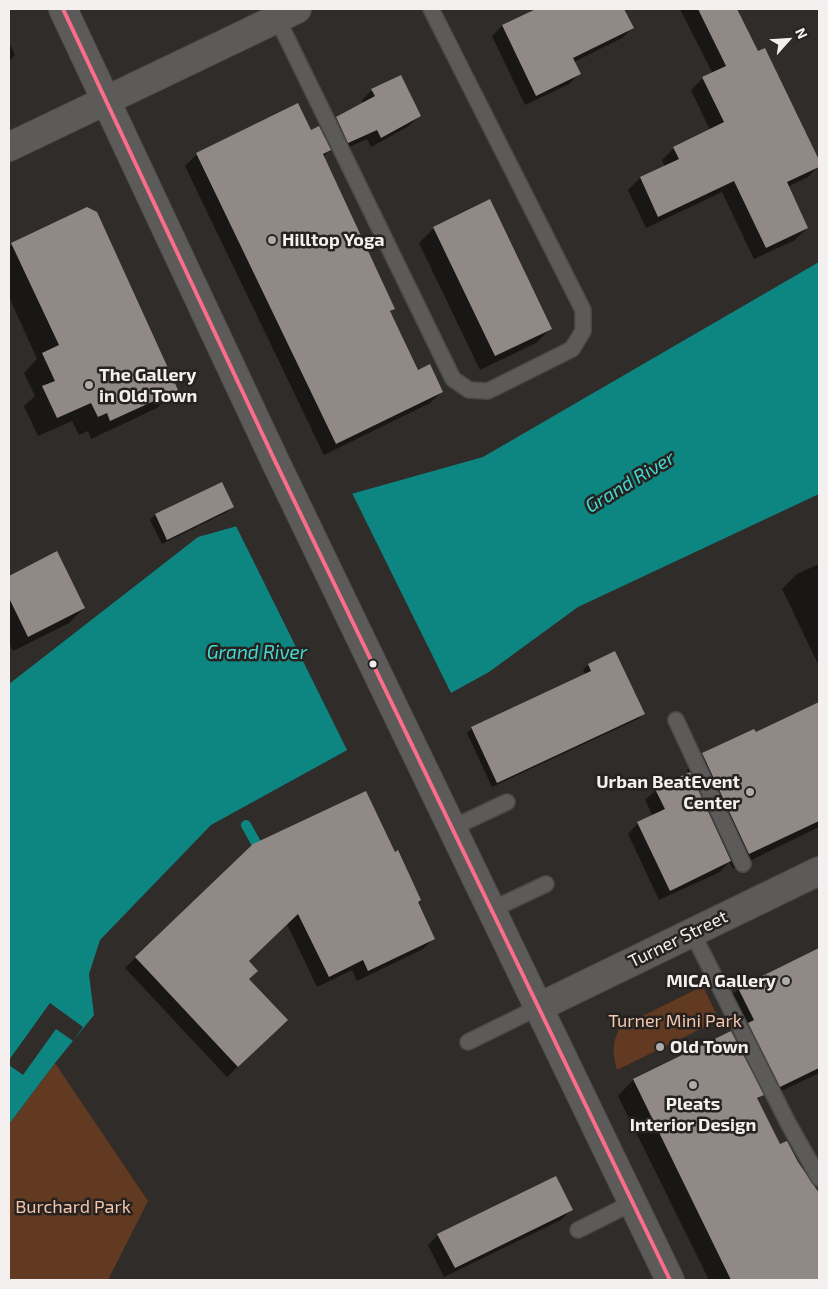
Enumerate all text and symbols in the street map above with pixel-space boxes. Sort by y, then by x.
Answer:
north arrow [763,15,813,65]
text: N [792,25,812,41]
place label: Hilltop Yoga [282,229,385,251]
marker: Hilltop Yoga [266,234,278,246]
place label: The Gallery in Old Town [99,364,197,406]
marker: The Gallery in Old Town [83,379,95,391]
water label: Grand River [581,446,679,518]
water label: Grand River [207,642,307,664]
unlabelled marker [368,659,378,669]
place label: Urban BeatEvent Center [596,771,740,814]
marker: Urban BeatEvent Center [744,786,756,798]
street label: Turner Street [625,906,731,972]
place label: MICA Gallery [666,970,776,992]
marker: MICA Gallery [780,975,792,987]
park label: Turner Mini Park [608,1010,742,1032]
place label: Old Town [670,1036,749,1058]
marker: Old Town [654,1041,666,1053]
marker: Pleats Interior Design [687,1079,699,1091]
place label: Pleats Interior Design [630,1093,756,1136]
park label: Burchard Park [15,1196,131,1218]

